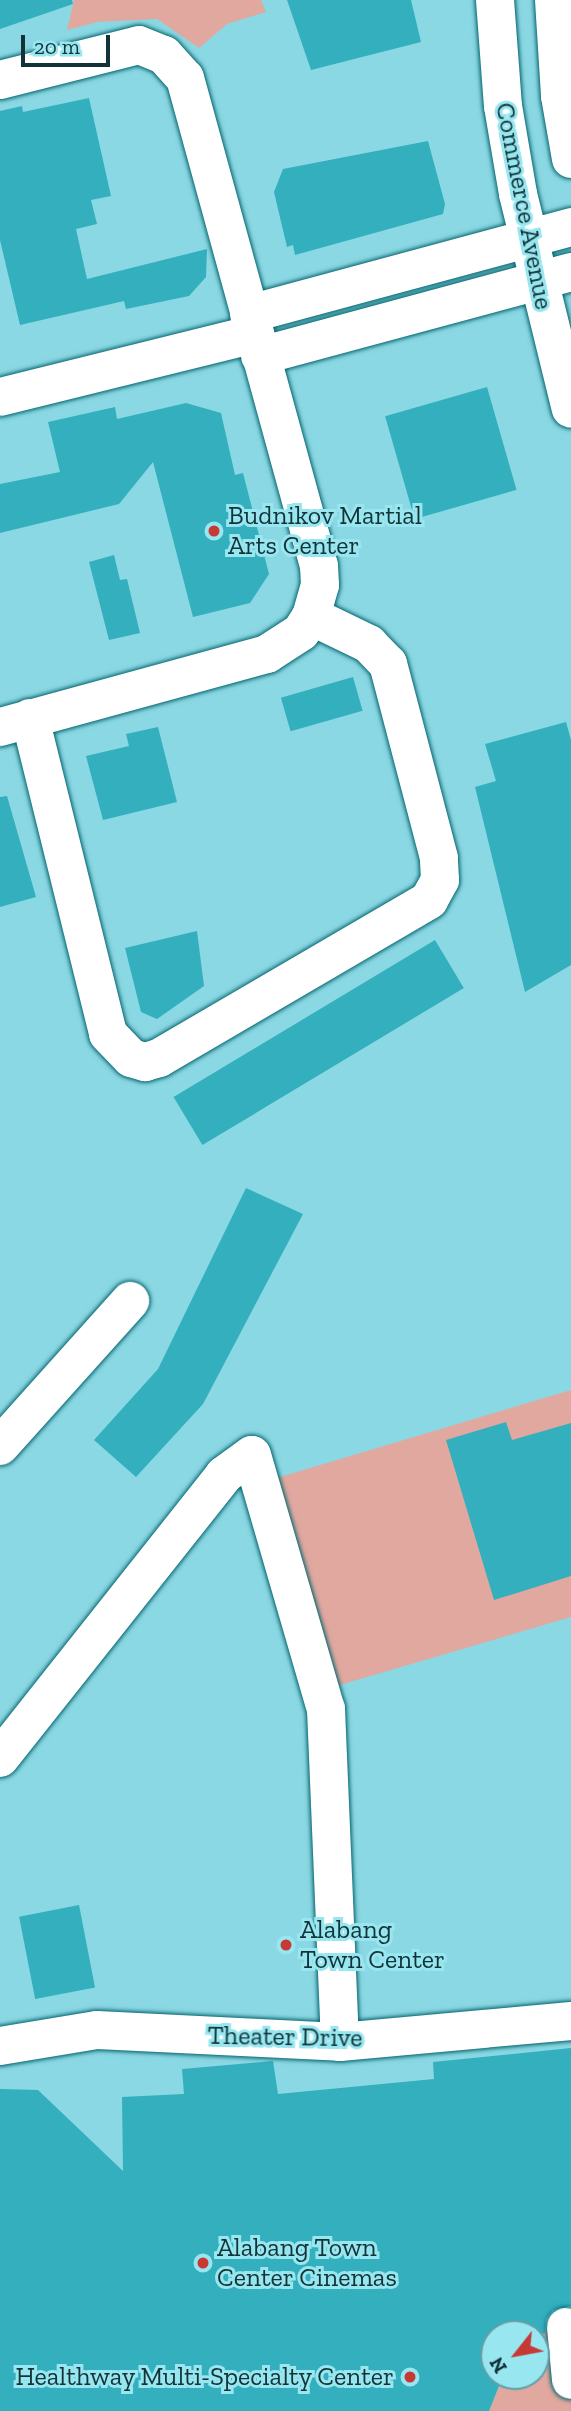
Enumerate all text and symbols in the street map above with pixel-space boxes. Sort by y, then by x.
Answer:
scale bar [24,21,114,65]
text: 20 m [34,34,80,59]
street label: Commerce Avenue [489,100,559,312]
place label: Budnikov Martial Arts Center [228,500,422,562]
marker: Budnikov Martial Arts Center [206,523,222,539]
place label: Alabang Town Center [300,1914,445,1976]
marker: Alabang Town Center [278,1937,294,1953]
street label: Theater Drive [207,2020,363,2054]
place label: Alabang Town Center Cinemas [217,2232,397,2294]
marker: Alabang Town Center Cinemas [195,2255,211,2271]
north arrow [480,2320,550,2390]
text: N [485,2353,512,2377]
place label: Healthway Multi-Specialty Center [14,2361,394,2393]
marker: Healthway Multi-Specialty Center [400,2367,420,2387]

